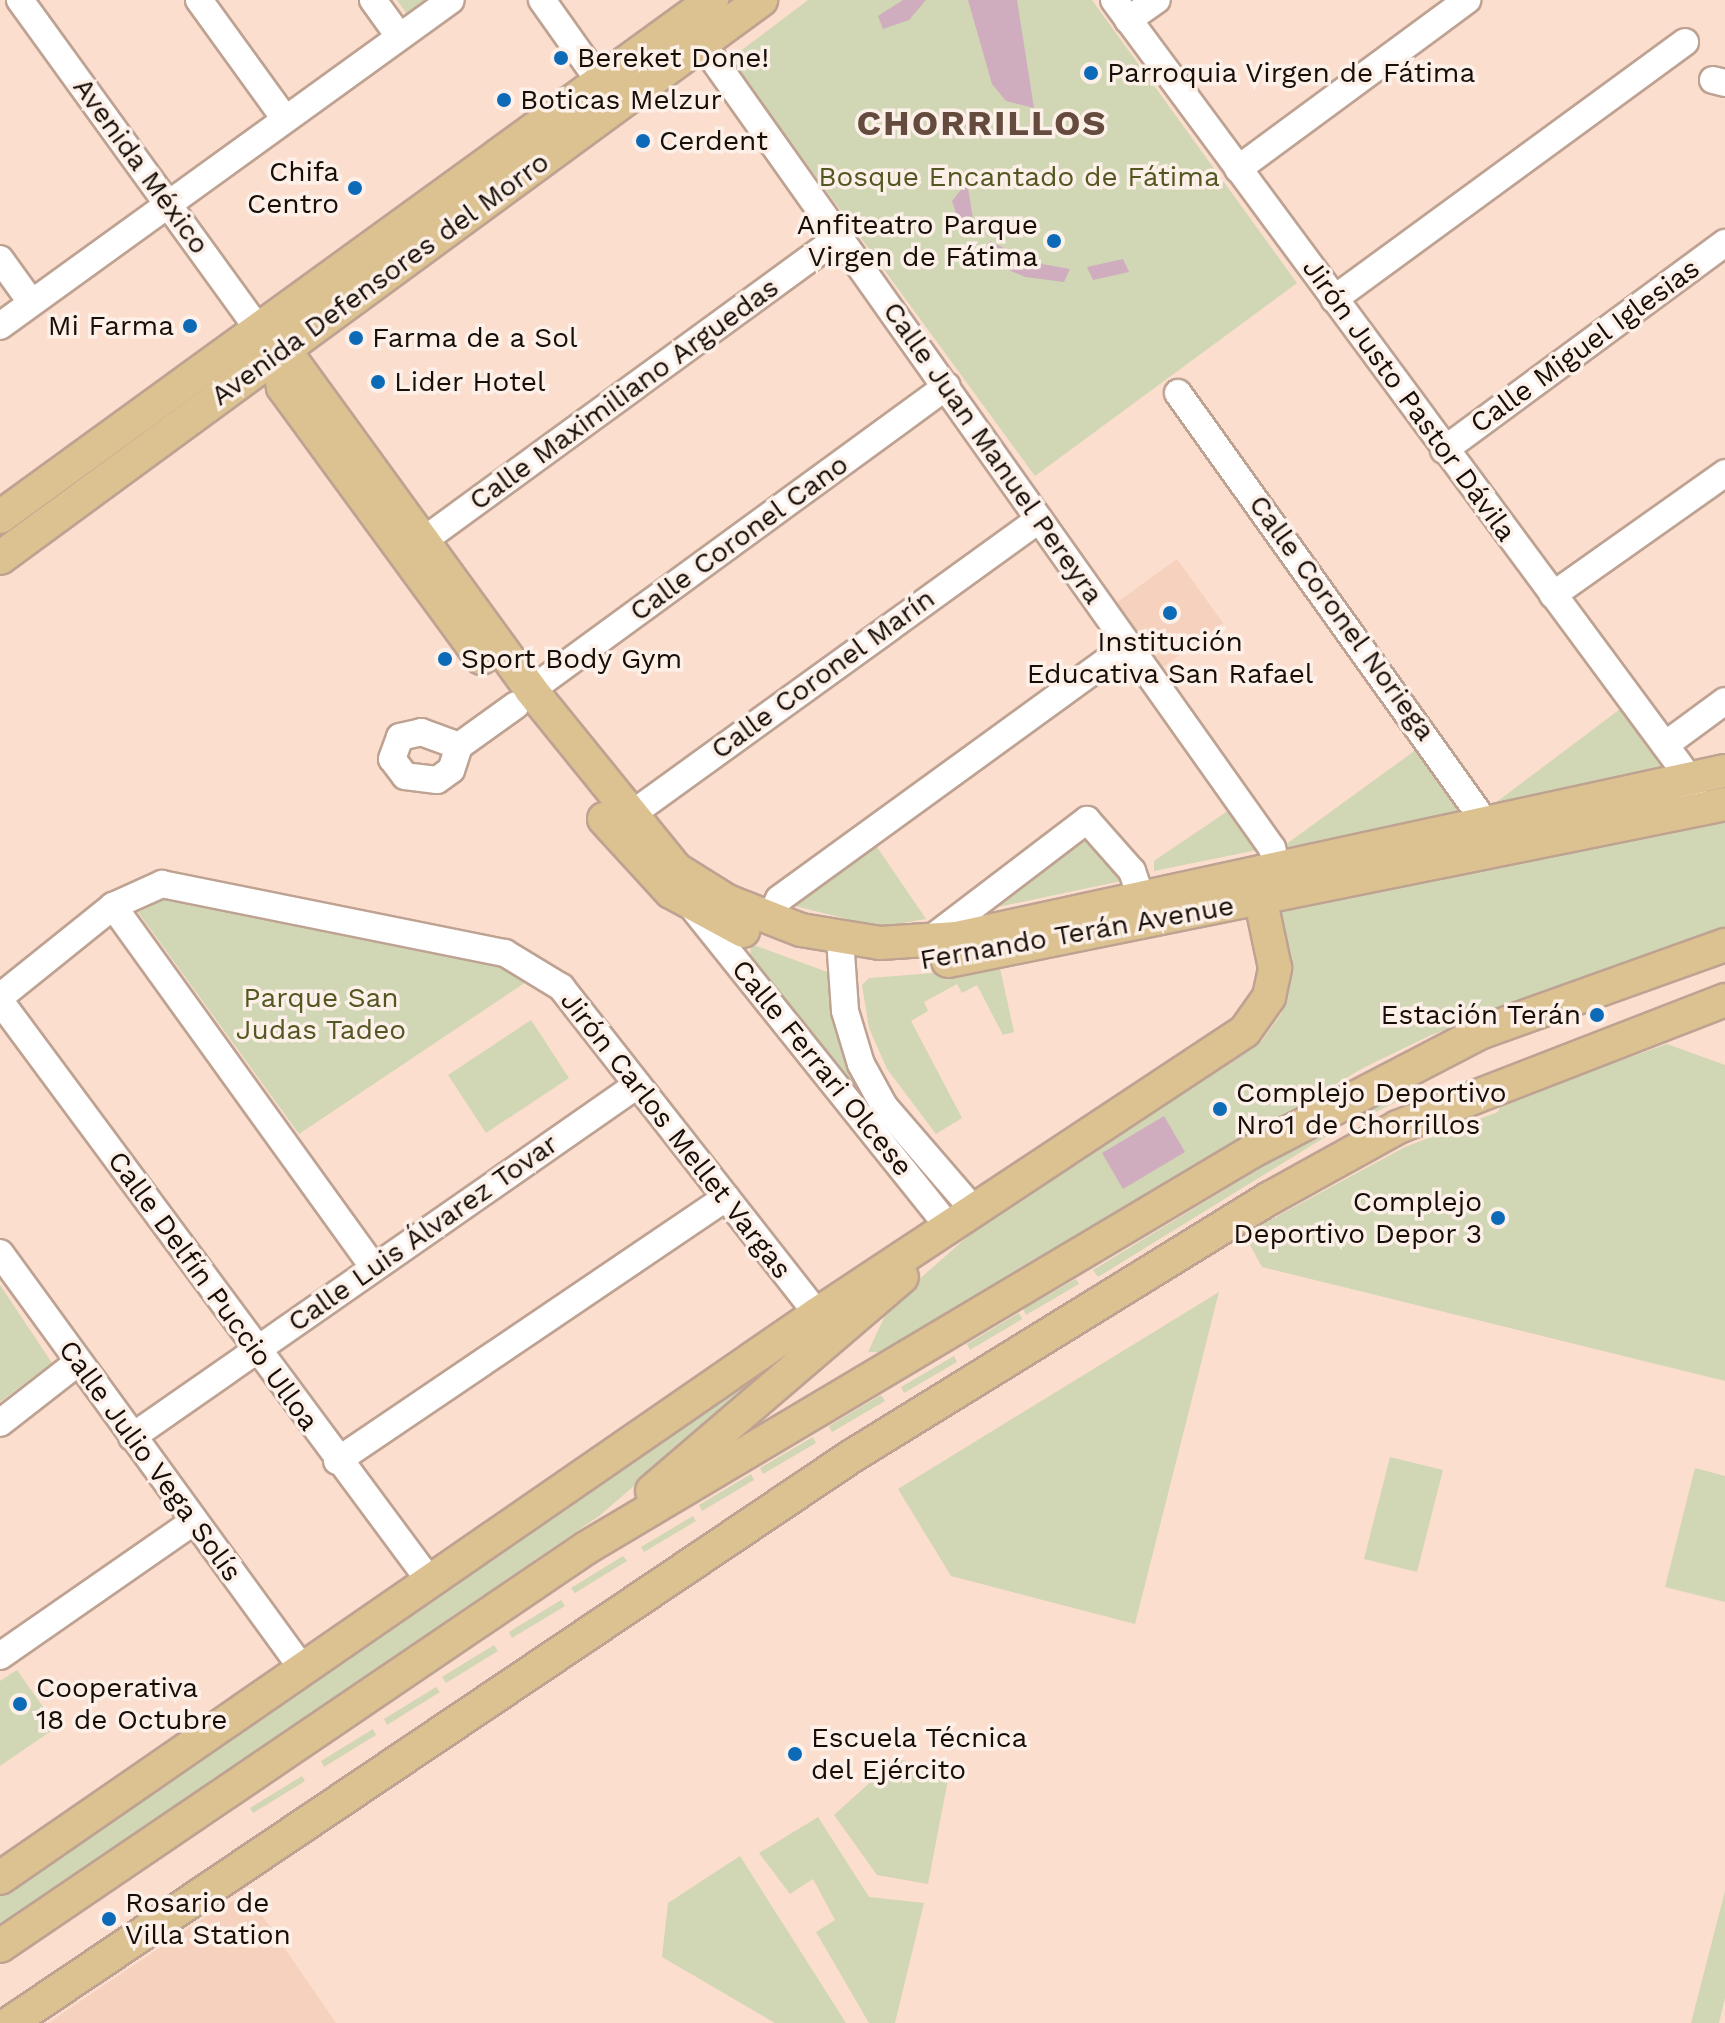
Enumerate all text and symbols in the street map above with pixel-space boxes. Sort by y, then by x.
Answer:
place label: Bereket Done! [577,41,769,75]
marker: Bereket Done! [552,49,570,67]
place label: Parroquia Virgen de Fátima [1107,56,1477,90]
marker: Parroquia Virgen de Fátima [1082,64,1100,82]
street label: Avenida México [66,71,216,261]
place label: Boticas Melzur [520,83,722,117]
marker: Boticas Melzur [495,91,513,109]
district label: CHORRILLOS [857,102,1107,146]
place label: Cerdent [659,124,768,158]
marker: Cerdent [634,132,652,150]
street label: Avenida Defensores del Morro [204,145,556,413]
place label: Chifa Centro [247,155,339,221]
park label: Bosque Encantado de Fátima [818,160,1220,194]
marker: Chifa Centro [346,179,364,197]
place label: Anfiteatro Parque Virgen de Fátima [797,208,1038,274]
marker: Anfiteatro Parque Virgen de Fátima [1045,232,1063,250]
street label: Calle Miguel Iglesias [1463,251,1707,441]
street label: Jirón Justo Pastor Dávila [1295,252,1523,548]
street label: Calle Maximiliano Arguedas [462,270,786,518]
street label: Calle Juan Manuel Pereyra [875,295,1111,611]
place label: Mi Farma [48,309,174,343]
marker: Mi Farma [181,317,199,335]
place label: Farma de a Sol [372,321,579,355]
marker: Farma de a Sol [347,329,365,347]
place label: Lider Hotel [394,365,546,399]
marker: Lider Hotel [369,373,387,391]
street label: Calle Coronel Cano [623,447,855,629]
street label: Calle Coronel Noriega [1241,488,1443,748]
street label: Calle Coronel Marín [704,581,942,767]
marker: Institución Educativa San Rafael [1161,604,1179,622]
place label: Institución Educativa San Rafael [1026,625,1314,691]
place label: Sport Body Gym [461,642,683,676]
marker: Sport Body Gym [436,650,454,668]
street label: Fernando Terán Avenue [916,889,1238,977]
street label: Calle Ferrari Olcese [724,953,920,1183]
park label: Parque San Judas Tadeo [235,981,407,1047]
street label: Jirón Carlos Mellet Vargas [553,984,799,1286]
place label: Estación Terán [1380,998,1581,1032]
marker: Estación Terán [1588,1006,1606,1024]
place label: Complejo Deportivo Nro1 de Chorrillos [1236,1076,1507,1142]
marker: Complejo Deportivo Nro1 de Chorrillos [1211,1100,1229,1118]
street label: Calle Luis Álvarez Tovar [281,1126,565,1340]
street label: Calle Delfín Puccio Ulloa [100,1145,326,1437]
place label: Complejo Deportivo Depor 3 [1233,1185,1482,1251]
marker: Complejo Deportivo Depor 3 [1489,1209,1507,1227]
street label: Calle Julio Vega Solís [51,1333,249,1589]
place label: Cooperativa 18 de Octubre [36,1671,227,1737]
marker: Cooperativa 18 de Octubre [11,1695,29,1713]
place label: Escuela Técnica del Ejército [811,1721,1029,1787]
marker: Escuela Técnica del Ejército [786,1745,804,1763]
place label: Rosario de Villa Station [125,1886,291,1952]
marker: Rosario de Villa Station [100,1910,118,1928]

